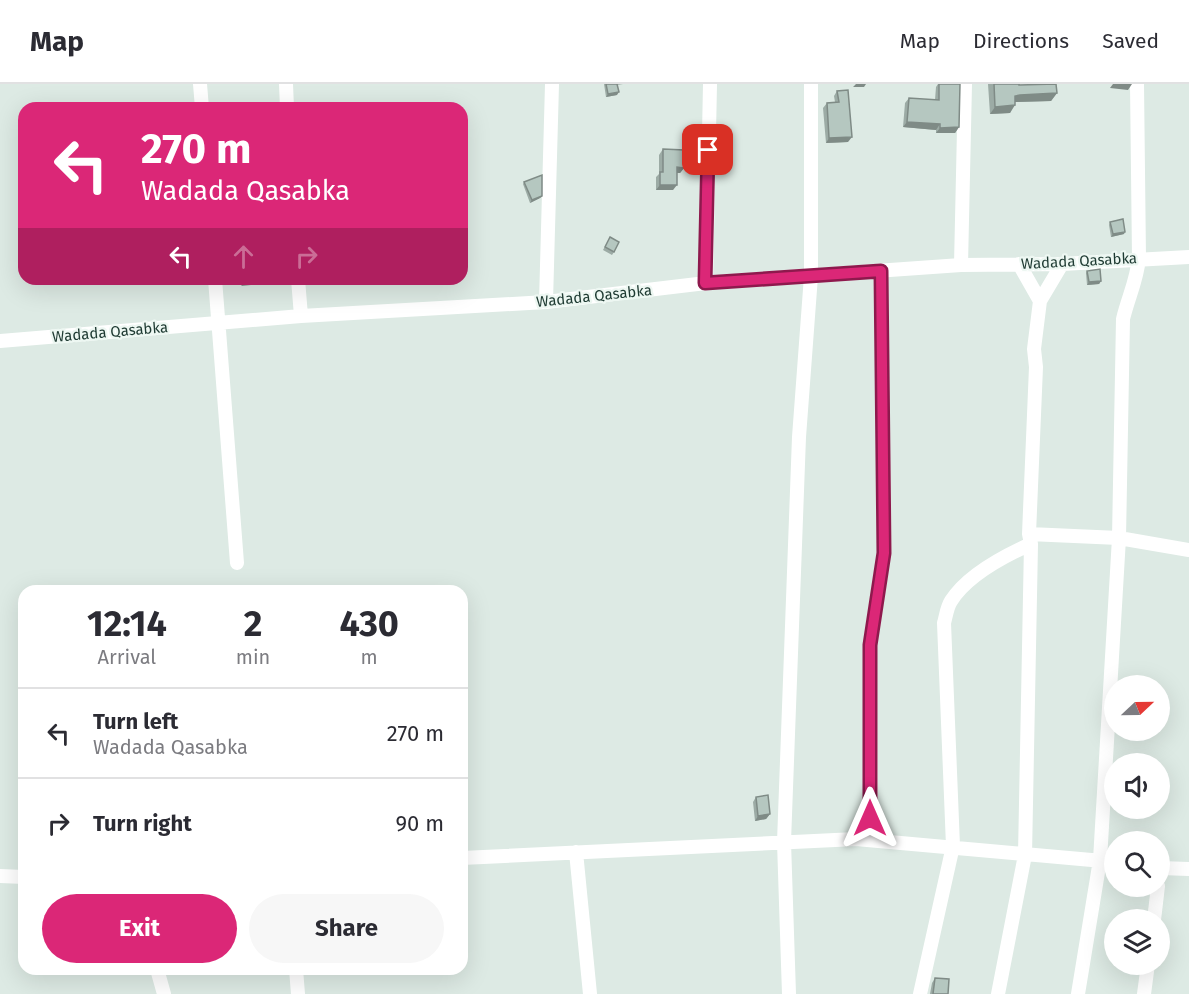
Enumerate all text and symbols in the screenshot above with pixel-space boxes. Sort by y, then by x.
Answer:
text: Map [30,25,84,58]
text: Map [900,28,940,54]
text: Directions [973,28,1069,54]
text: Saved [1102,28,1159,54]
text: 270 m [141,124,252,174]
pin [682,124,733,175]
icon: left [42,126,120,204]
icon: arrive [691,133,724,166]
text: Wadada Qasabka [141,175,350,207]
icon: left [164,240,197,273]
icon: ahead [227,240,260,273]
icon: right [290,240,323,273]
street label: Wadada Qasabka [1021,249,1137,273]
street label: Wadada Qasabka [535,281,653,311]
street label: Wadada Qasabka [51,318,169,346]
text: 12:14 [87,602,167,646]
text: 2 [244,602,262,646]
text: 430 [339,602,399,646]
text: Arrival [98,645,156,669]
text: min [236,645,270,669]
text: m [361,645,378,669]
north arrow [1104,675,1170,741]
map controls [1104,675,1170,975]
text: Turn left [93,708,178,735]
icon: left [42,717,75,750]
text: 270 m [387,720,444,747]
text: Wadada Qasabka [93,735,248,759]
button: sound [1104,753,1170,819]
position arrow [838,786,902,850]
icon: right [42,807,75,840]
text: Turn right [93,810,192,837]
text: 90 m [395,810,444,837]
button: search [1104,831,1170,897]
button: Exit [42,894,237,963]
button: Share [249,894,444,963]
button: layers [1104,909,1170,975]

